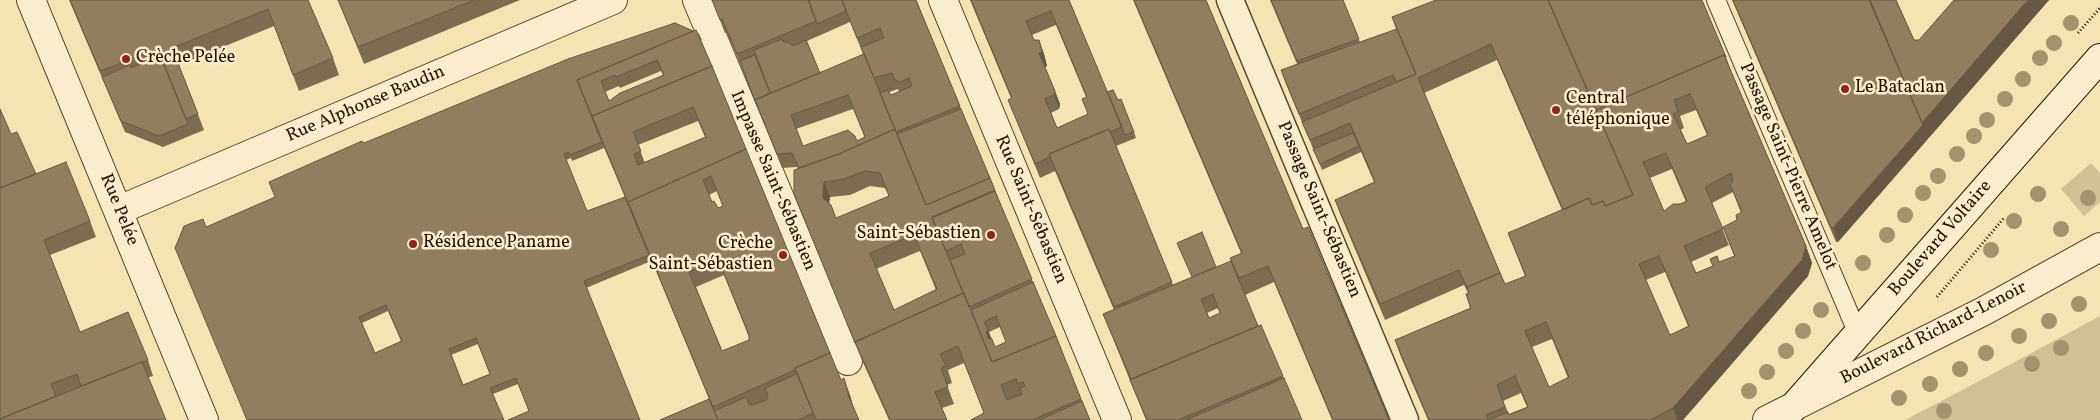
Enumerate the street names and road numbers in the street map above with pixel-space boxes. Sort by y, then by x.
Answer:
street label: Passage Saint-Pierre Amelot [1733,60,1841,274]
street label: Rue Alphonse Baudin [283,62,449,148]
street label: Impasse Saint-Sébastien [724,88,820,274]
street label: Passage Saint-Sébastien [1271,118,1365,302]
street label: Rue Saint-Sébastien [989,133,1071,287]
street label: Rue Pelée [94,171,142,249]
street label: Boulevard Voltaire [1885,177,1997,301]
street label: Boulevard Richard-Lenoir [1837,278,2031,390]

